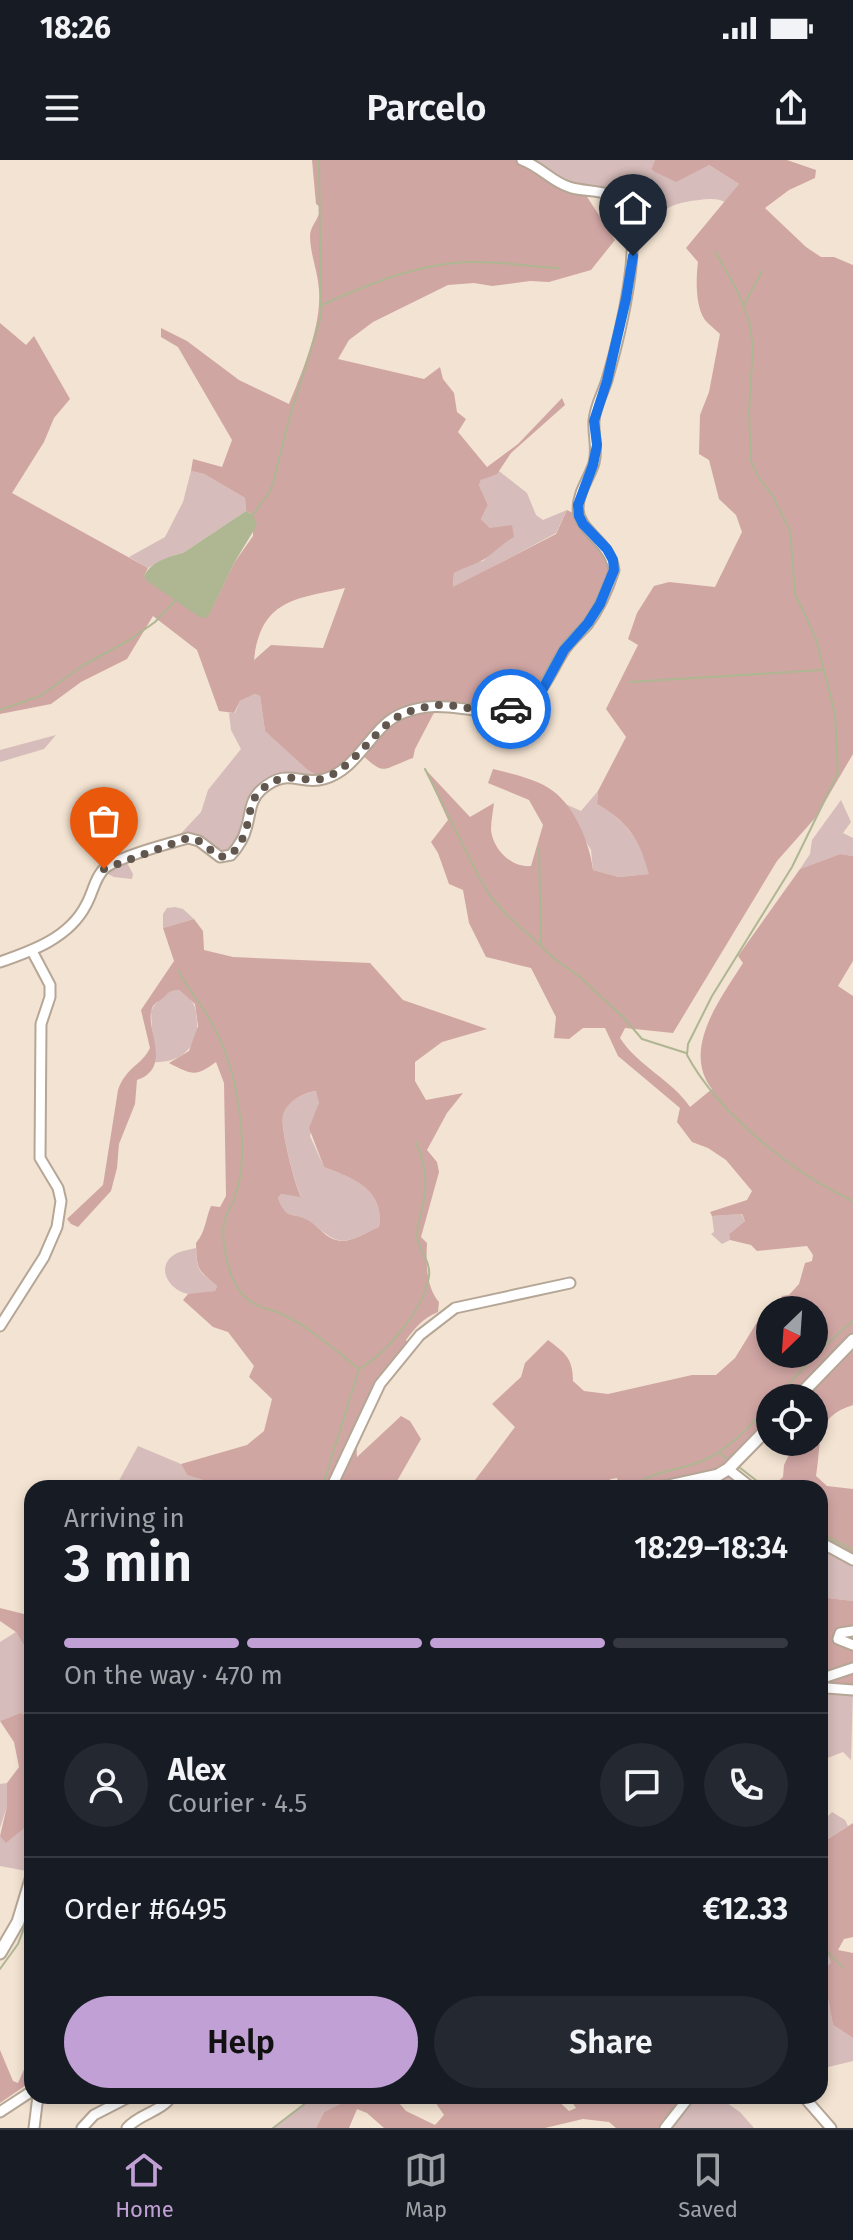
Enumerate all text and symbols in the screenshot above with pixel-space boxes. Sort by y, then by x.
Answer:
text: 18:26 [40,10,111,46]
icon: menu [40,86,84,130]
text: Parcelo [366,86,487,130]
icon: share [769,86,813,130]
pin [599,174,667,256]
icon: home [611,186,655,230]
courier [471,669,551,749]
icon: car [489,687,533,731]
pin [70,787,138,869]
icon: bag [82,799,126,843]
north arrow [756,1296,828,1368]
map controls [756,1296,828,1456]
button: locate [756,1384,828,1456]
text: Arriving in [64,1503,185,1534]
text: 18:29–18:34 [634,1530,788,1566]
text: 3 min [64,1532,192,1595]
text: On the way · 470 m [64,1660,283,1691]
button: person [64,1743,148,1827]
button: chat [600,1743,684,1827]
button: phone [704,1743,788,1827]
text: Alex [168,1752,226,1788]
text: Courier · 4.5 [168,1788,307,1819]
text: Order #6495 [64,1891,227,1927]
text: €12.33 [703,1891,788,1927]
button: Help [64,1996,418,2088]
button: Share [434,1996,788,2088]
tab: Home [115,2148,174,2223]
tab: Map [404,2148,448,2223]
tab: Saved [678,2148,738,2223]

